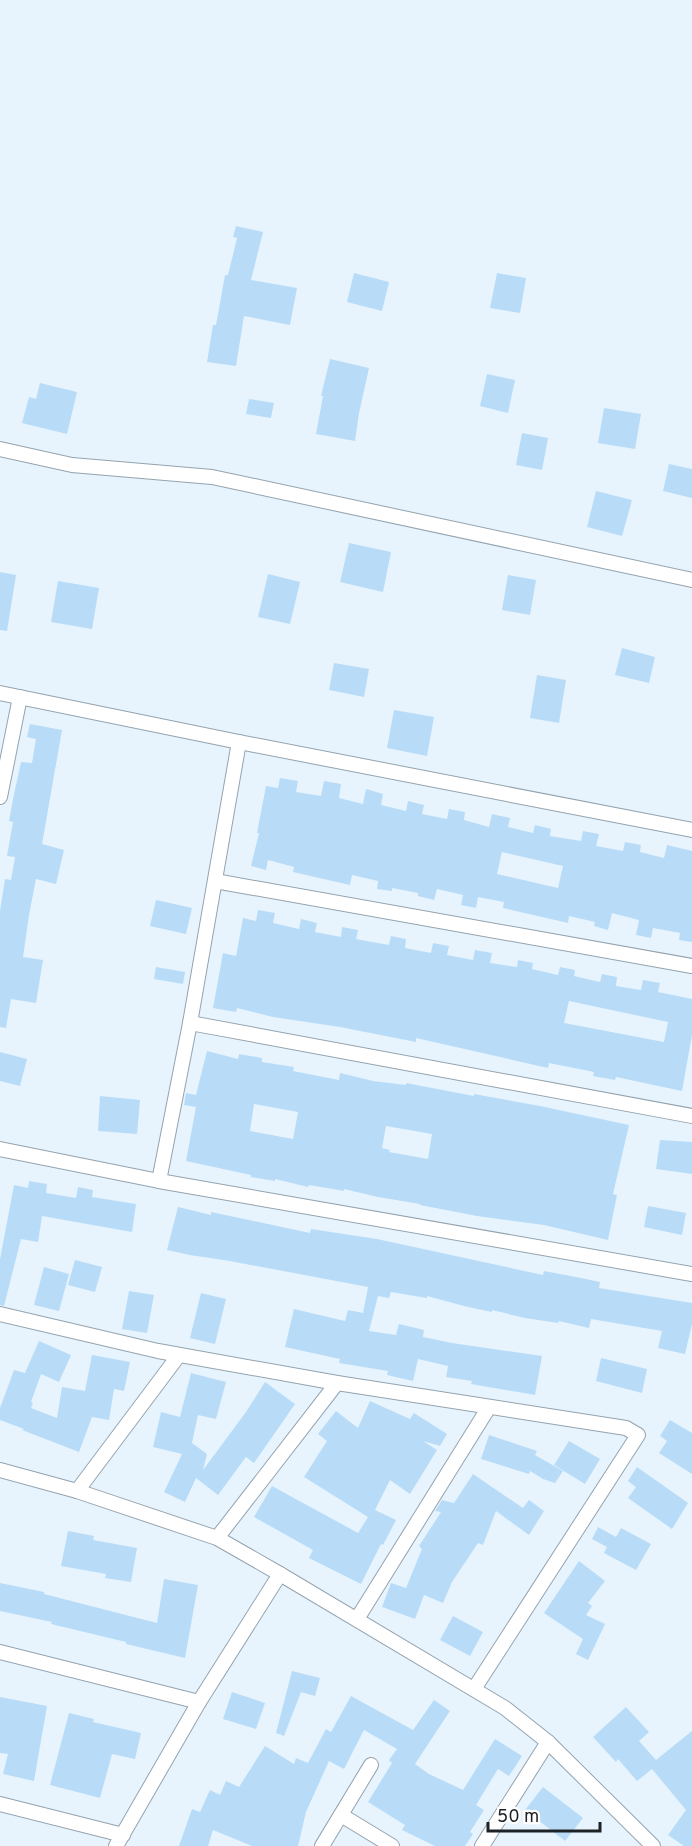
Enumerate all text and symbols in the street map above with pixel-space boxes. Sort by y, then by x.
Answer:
scale bar [488,1795,600,1833]
text: 50 m [497,1806,539,1829]

